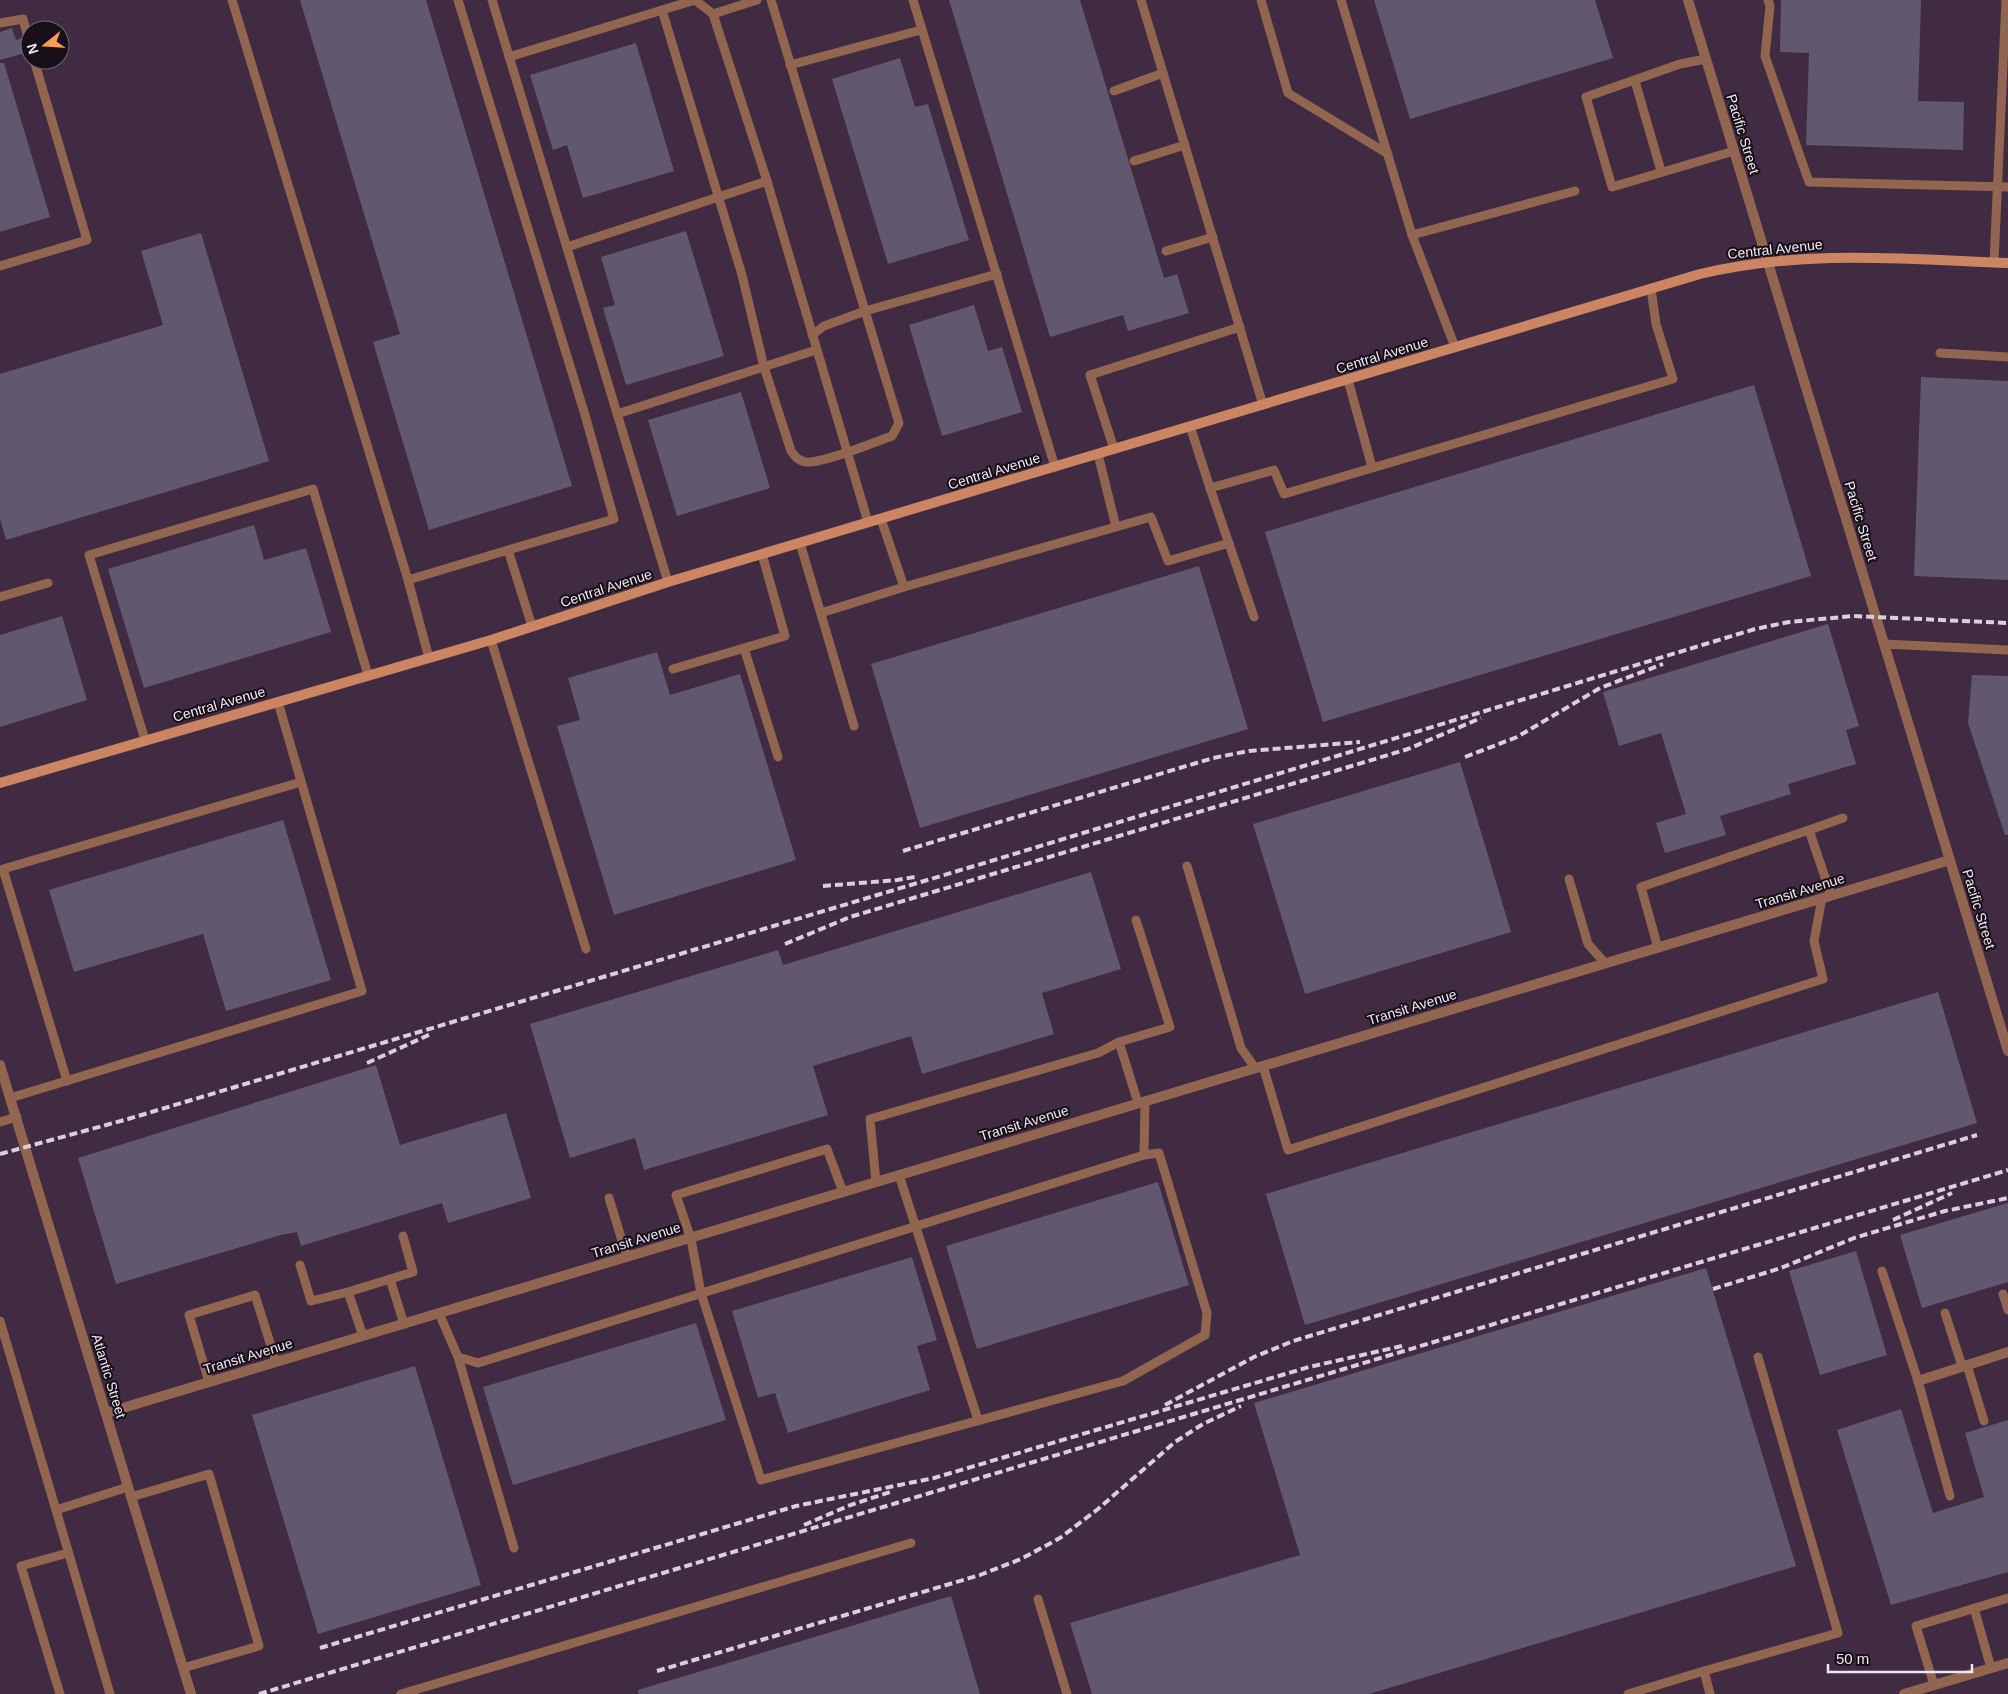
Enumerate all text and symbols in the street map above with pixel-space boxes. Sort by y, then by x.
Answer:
north arrow [20,20,70,70]
text: N [23,42,42,56]
street label: Pacific Street [1723,92,1763,176]
street label: Central Avenue [1727,236,1824,262]
street label: Central Avenue [1334,333,1430,377]
street label: Central Avenue [946,449,1042,493]
street label: Pacific Street [1841,479,1881,563]
street label: Central Avenue [558,566,654,610]
street label: Central Avenue [171,683,267,725]
street label: Pacific Street [1959,867,1999,951]
street label: Transit Avenue [1753,870,1847,912]
street label: Transit Avenue [1365,986,1459,1028]
street label: Transit Avenue [977,1102,1071,1144]
street label: Transit Avenue [589,1219,683,1261]
street label: Atlantic Street [89,1332,129,1420]
street label: Transit Avenue [201,1335,295,1377]
scale bar [1828,1642,1972,1674]
text: 50 m [1836,1650,1869,1667]

